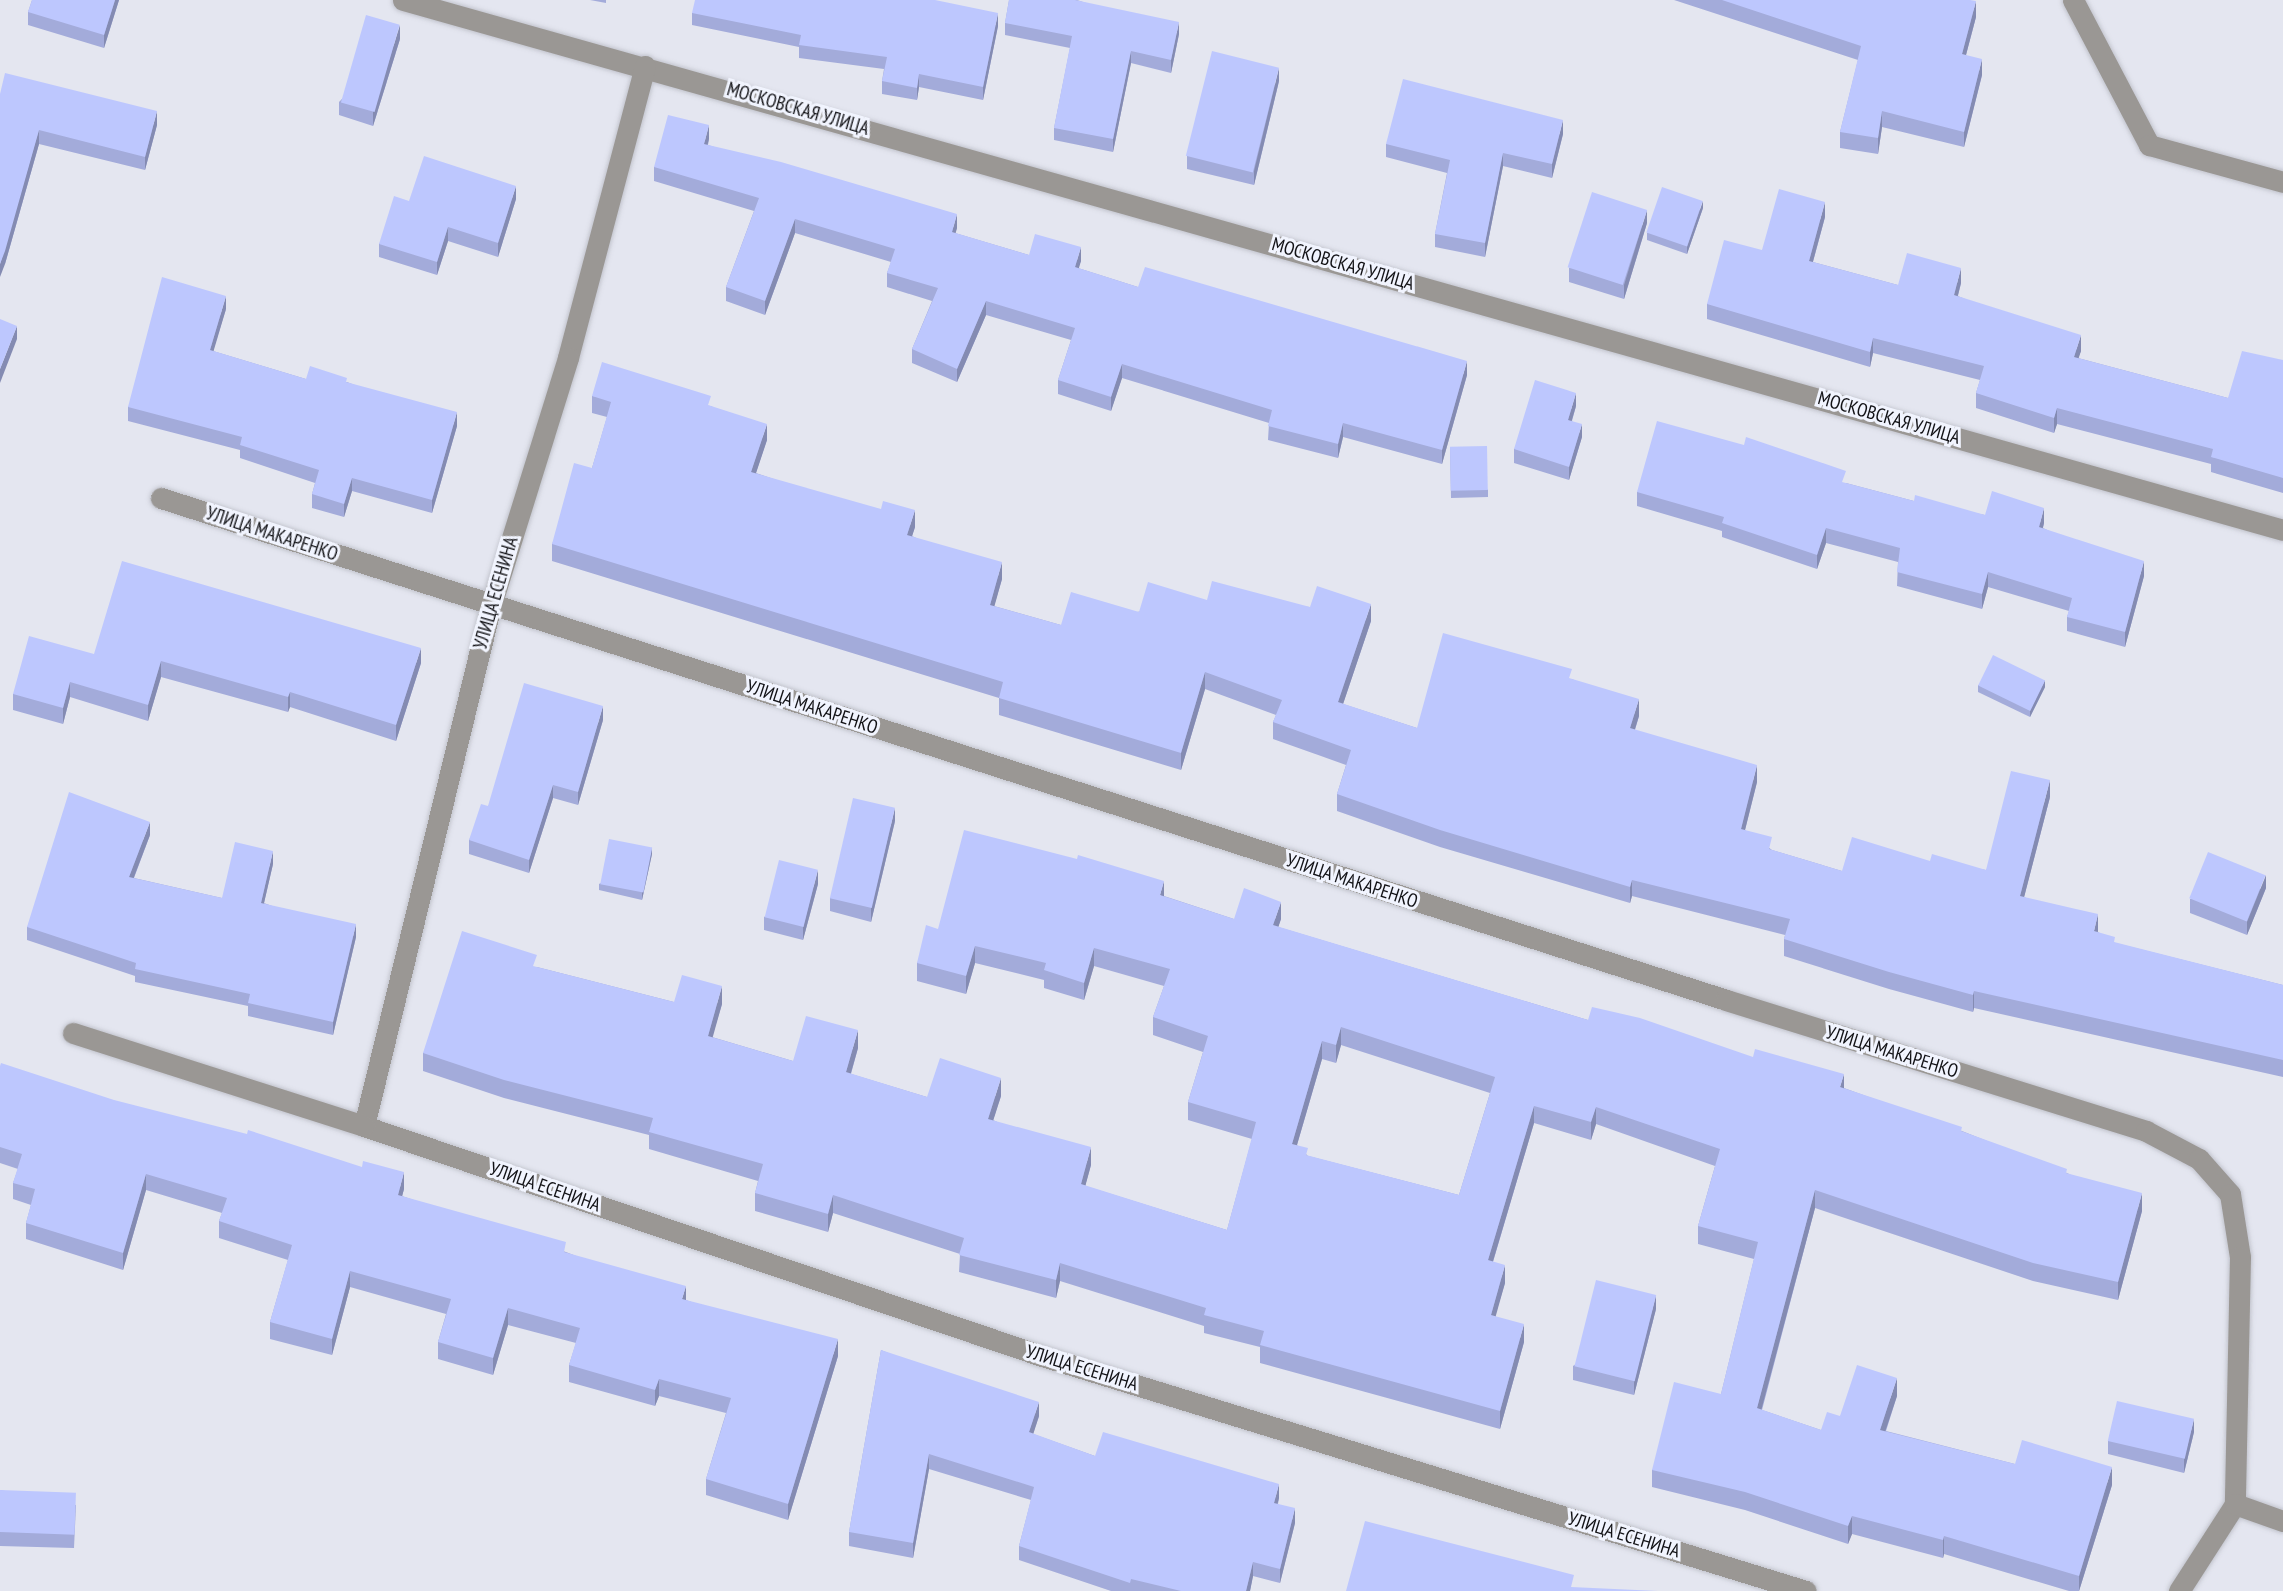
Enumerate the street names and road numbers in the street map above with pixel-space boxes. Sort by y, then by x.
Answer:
street label: МОСКОВСКАЯ УЛИЦА [724,78,872,140]
street label: МОСКОВСКАЯ УЛИЦА [1269,233,1417,295]
street label: МОСКОВСКАЯ УЛИЦА [1815,387,1963,449]
street label: УЛИЦА МАКАРЕНКО [203,502,341,566]
street label: УЛИЦА ЕСЕНИНА [469,534,523,652]
street label: УЛИЦА МАКАРЕНКО [743,675,881,739]
street label: УЛИЦА МАКАРЕНКО [1283,849,1421,913]
street label: УЛИЦА МАКАРЕНКО [1823,1021,1961,1083]
street label: УЛИЦА ЕСЕНИНА [486,1157,604,1217]
street label: УЛИЦА ЕСЕНИНА [1023,1340,1141,1396]
street label: УЛИЦА ЕСЕНИНА [1565,1507,1683,1563]

